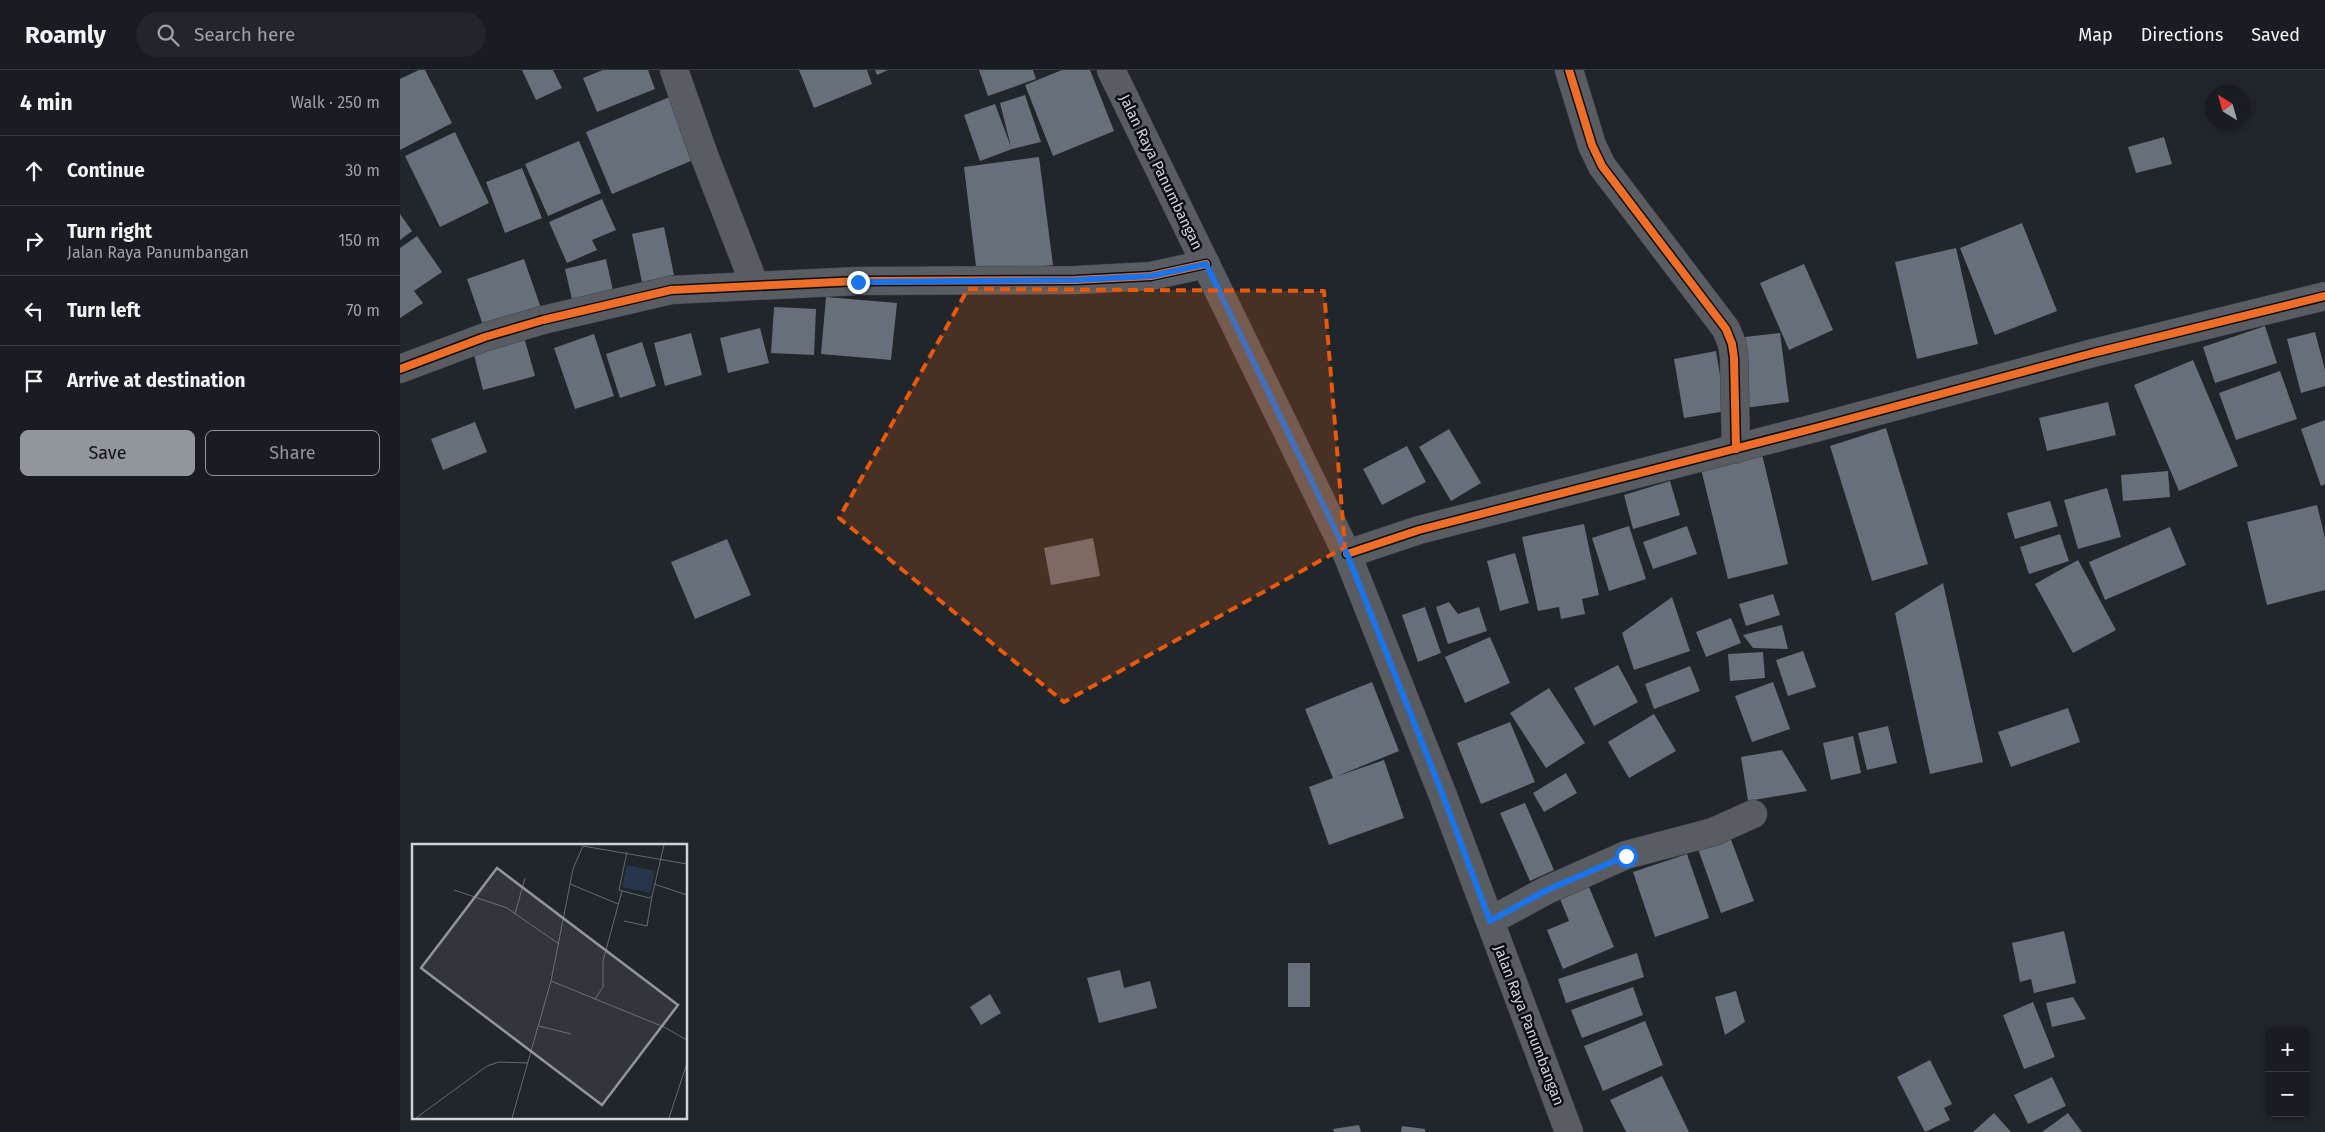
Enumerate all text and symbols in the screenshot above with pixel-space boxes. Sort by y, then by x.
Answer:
search box [136,12,486,57]
text: Roamly [25,21,106,49]
icon: search [154,21,182,49]
text: Search here [194,23,295,46]
text: Map [2078,24,2113,46]
text: Directions [2141,24,2223,46]
text: Saved [2251,24,2300,46]
north arrow [2205,85,2250,130]
text: 4 min [20,90,73,116]
street label: Jalan Raya Panumbangan [1116,91,1206,253]
text: Walk · 250 m [291,93,380,112]
icon: ahead [20,157,48,185]
text: Continue [67,159,145,182]
text: 30 m [345,161,380,180]
text: Turn right [67,220,152,243]
icon: right [20,227,48,255]
text: 150 m [338,231,380,250]
text: Jalan Raya Panumbangan [67,243,249,262]
route end [847,271,870,294]
icon: left [20,297,48,325]
text: Turn left [67,299,141,322]
text: 70 m [346,301,380,320]
icon: arrive [20,367,48,395]
text: Arrive at destination [67,369,246,392]
button: Save [20,430,195,476]
button: Share [205,430,380,476]
inset map [412,844,688,1120]
route start [1615,845,1638,868]
street label: Jalan Raya Panumbangan [1490,942,1568,1108]
map controls [2265,1027,2310,1117]
button: + [2265,1027,2310,1072]
button: − [2265,1072,2310,1117]

